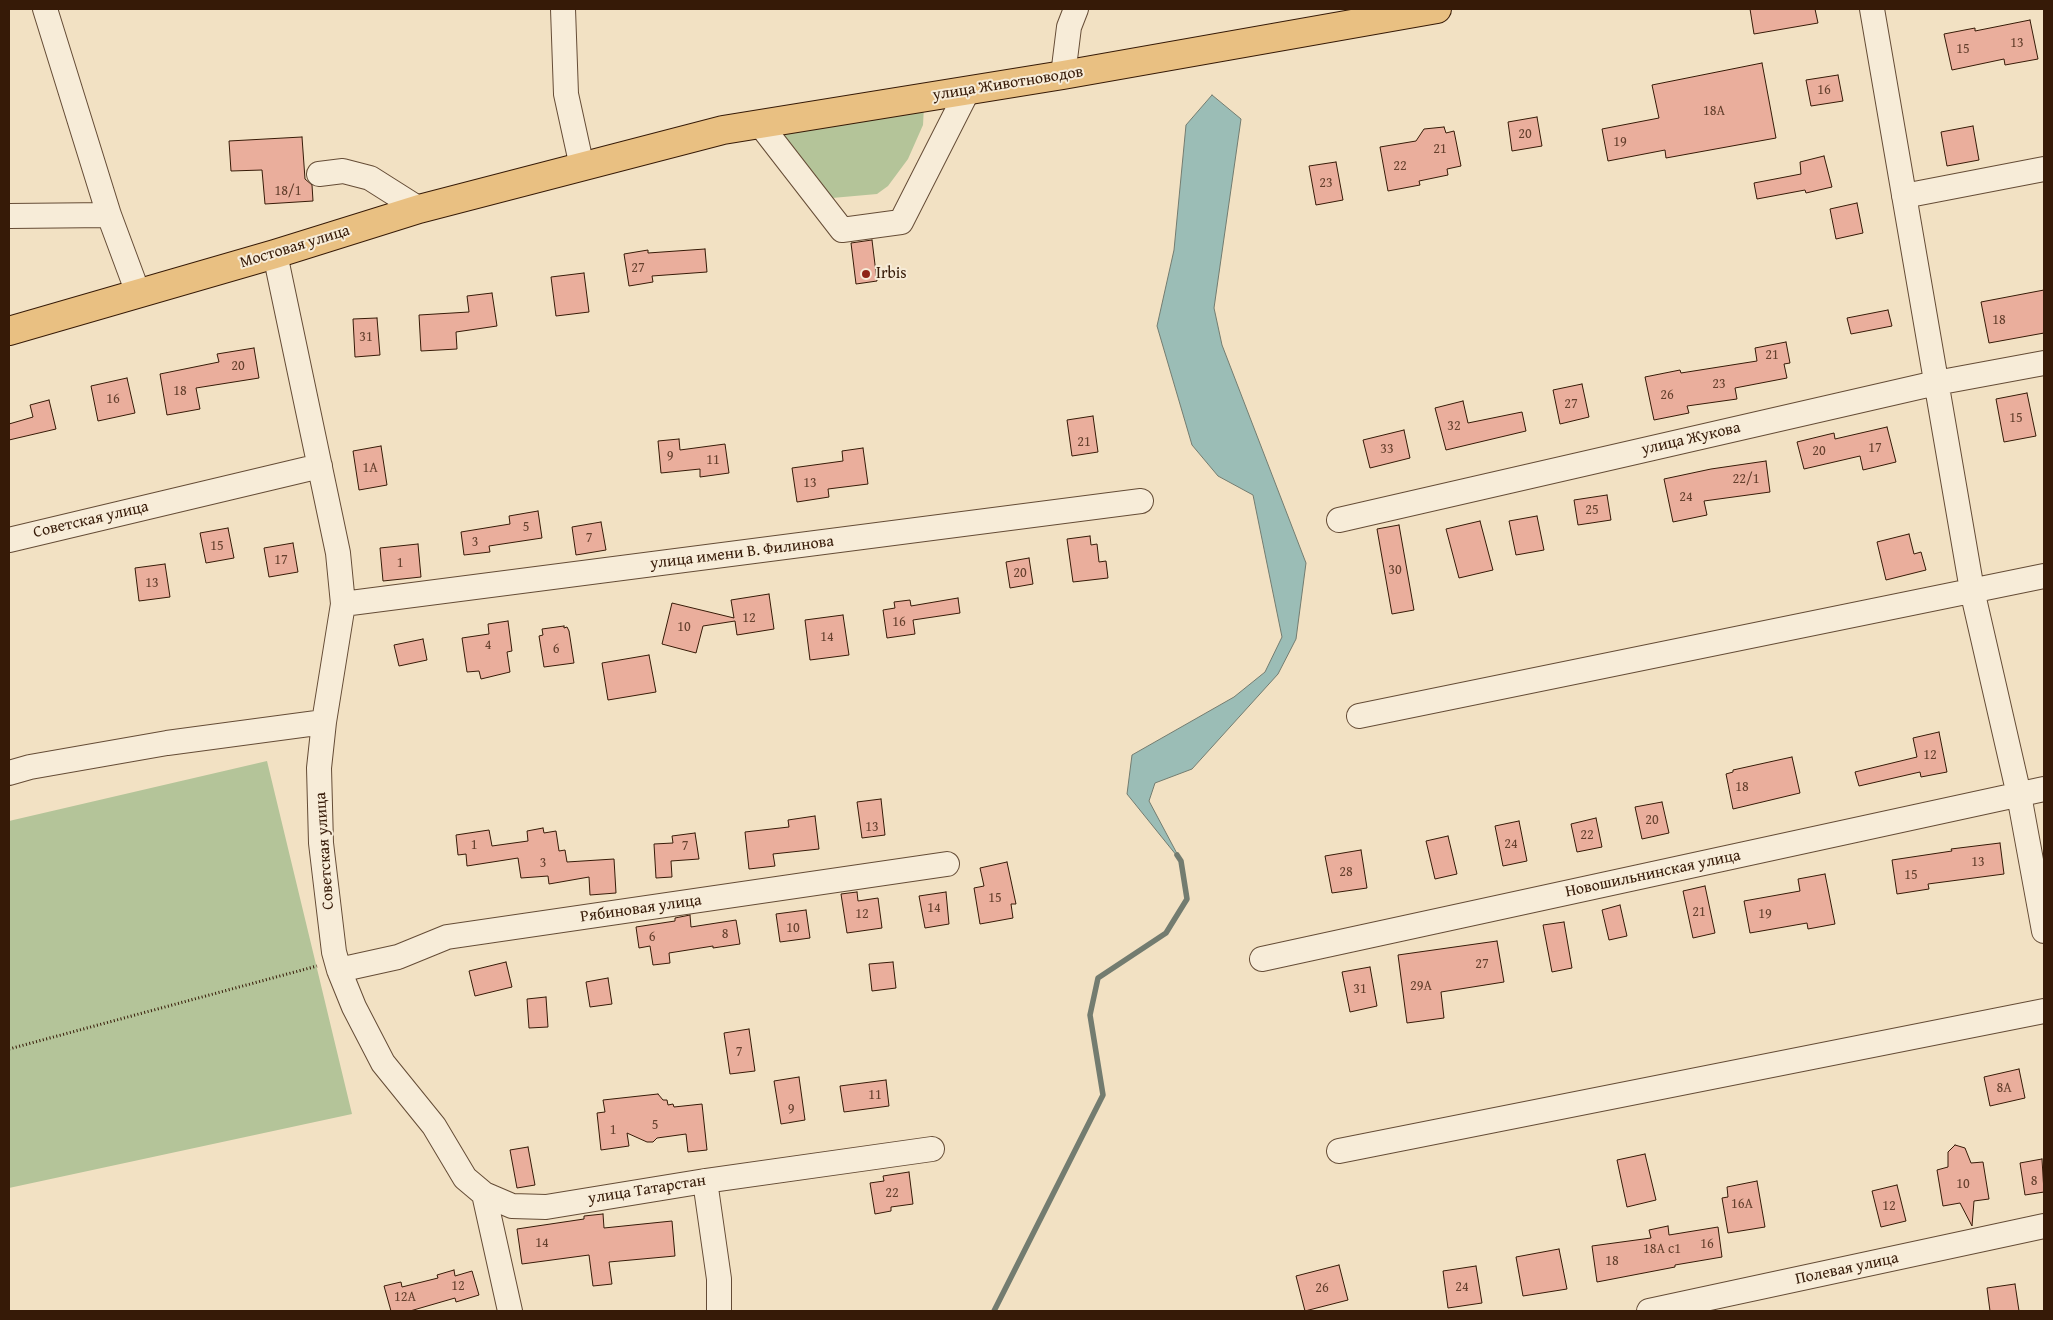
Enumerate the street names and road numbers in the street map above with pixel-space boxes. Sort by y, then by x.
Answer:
street label: улица Животноводов [931,63,1085,105]
street label: Мостовая улица [238,221,352,273]
street label: улица Жукова [1640,418,1742,460]
street label: Советская улица [31,497,151,543]
street label: улица имени В. Филинова [649,532,835,574]
street label: Советская улица [311,792,339,910]
street label: Новошильнинская улица [1564,846,1742,902]
street label: Рябиновая улица [579,891,703,927]
street label: улица Татарстан [587,1171,707,1209]
street label: Полевая улица [1794,1249,1900,1289]

